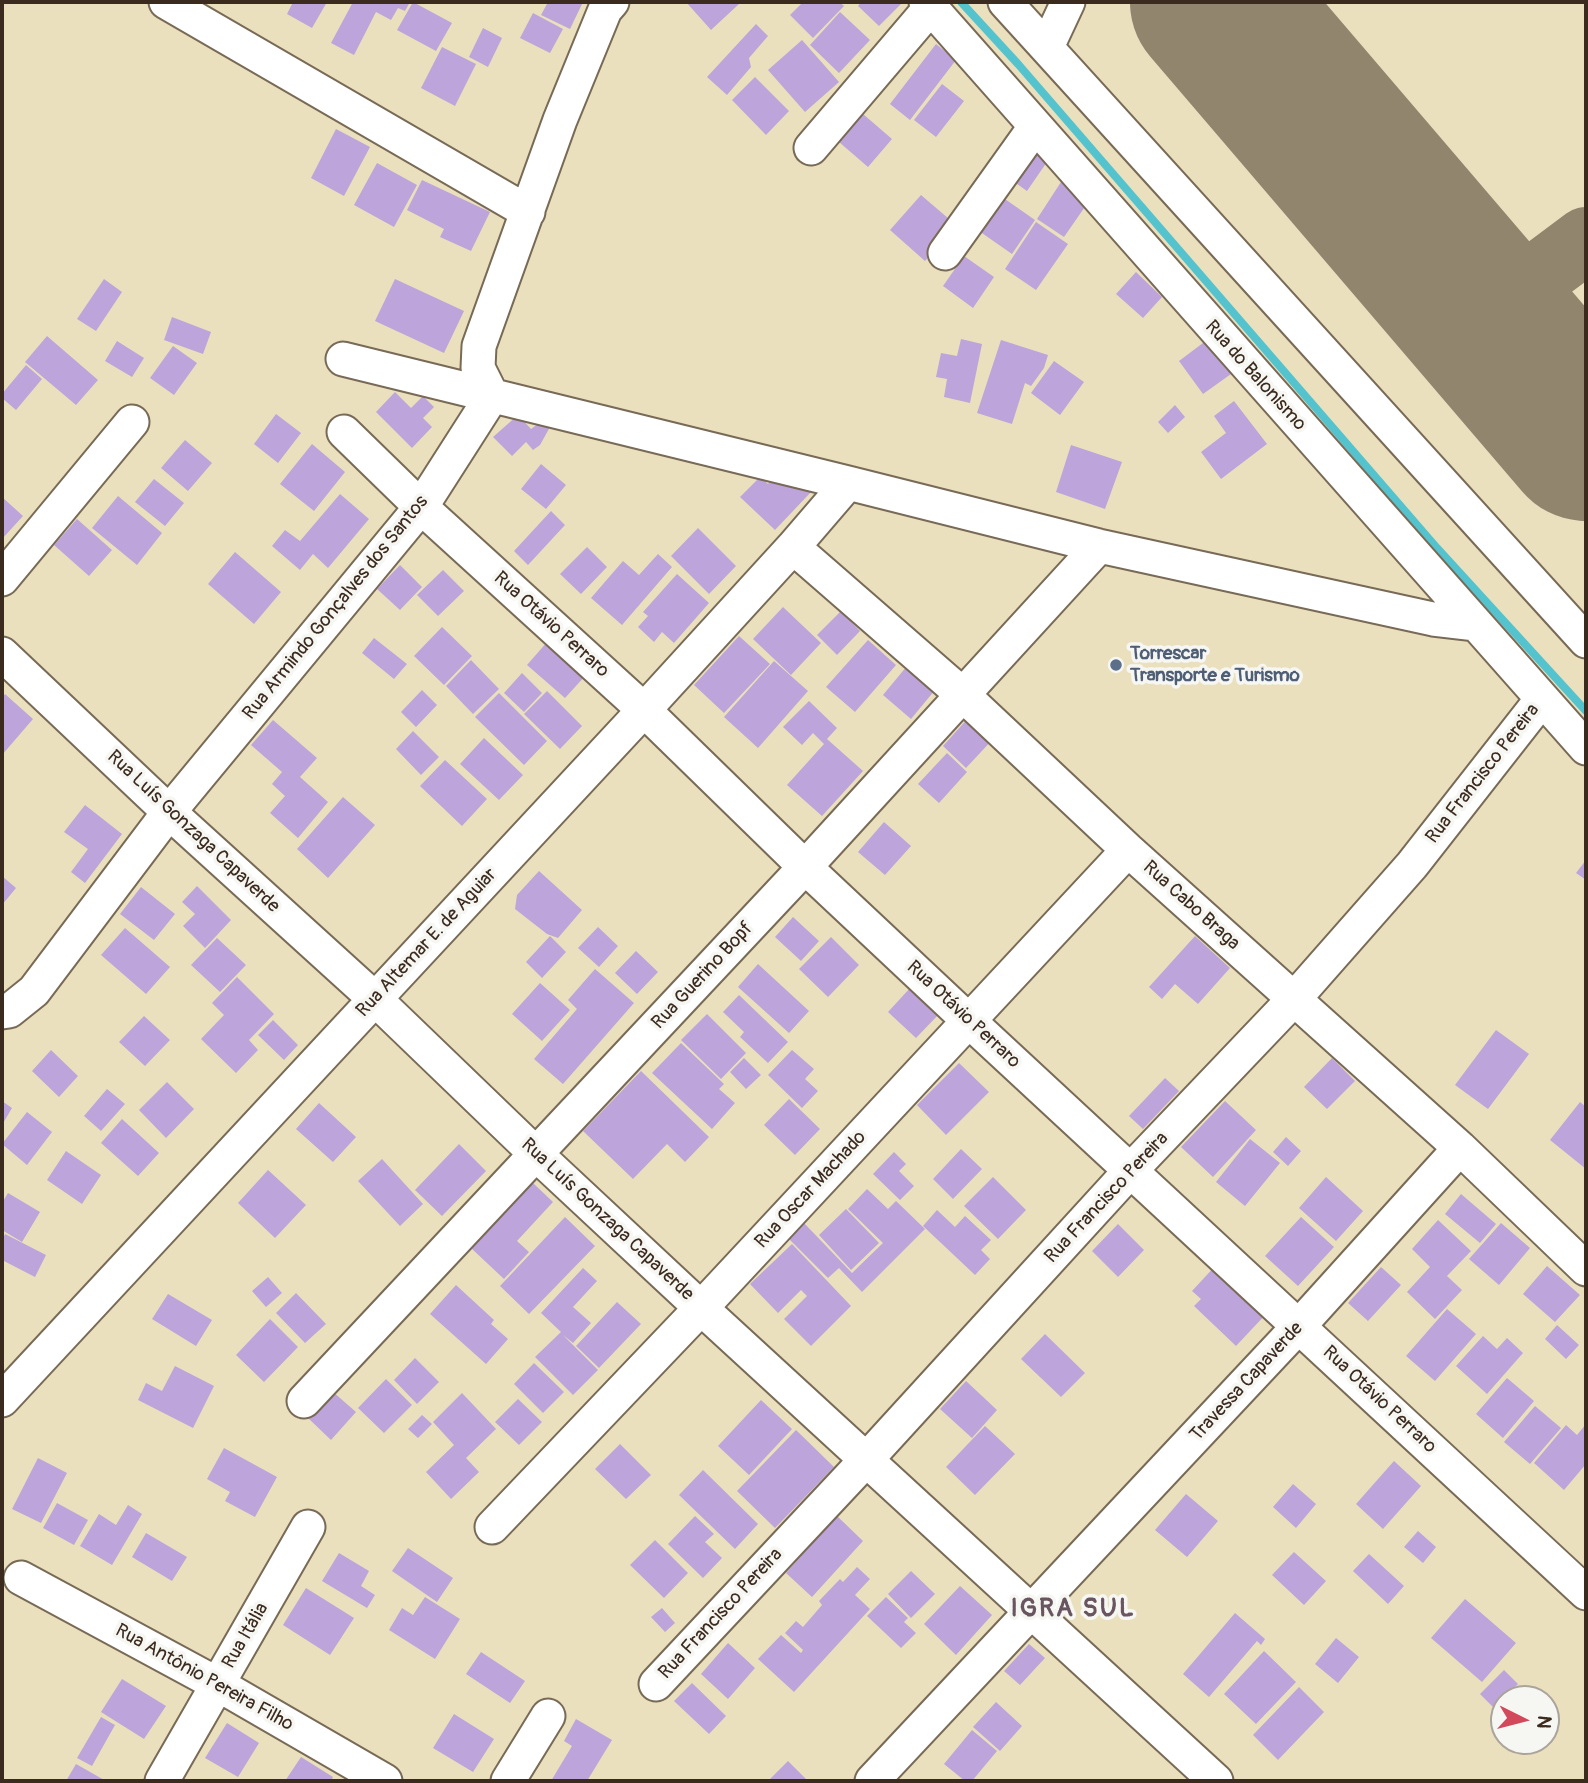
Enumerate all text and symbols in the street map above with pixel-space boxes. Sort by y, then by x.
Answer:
street label: Rua do Balonismo [1199,316,1311,436]
street label: Rua Armindo Gonçalves dos Santos [238,491,434,725]
street label: Rua Otávio Perraro [489,567,613,683]
place label: Torrescar Transporte e Turismo [1130,643,1300,687]
marker: Torrescar Transporte e Turismo [1108,657,1124,673]
street label: Rua Francisco Pereira [1421,700,1545,848]
street label: Rua Luís Gonzaga Capaverde [102,746,284,918]
street label: Rua Cabo Braga [1138,857,1244,955]
street label: Rua Altemar E. de Aguiar [352,864,502,1022]
street label: Rua Guerino Bopf [648,918,758,1034]
street label: Rua Otávio Perraro [901,956,1025,1074]
street label: Rua Oscar Machado [751,1126,871,1254]
street label: Rua Francisco Pereira [1040,1128,1174,1268]
street label: Rua Luís Gonzaga Capaverde [516,1134,698,1306]
street label: Travessa Capaverde [1186,1318,1308,1446]
street label: Rua Otávio Perraro [1317,1341,1441,1459]
street label: Rua Francisco Pereira [654,1544,788,1684]
district label: IGRA SUL [1011,1593,1135,1625]
street label: Rua Itália [218,1599,274,1673]
street label: Rua Antônio Pereira Filho [111,1620,297,1736]
north arrow [1490,1685,1560,1755]
text: N [1531,1714,1557,1730]

